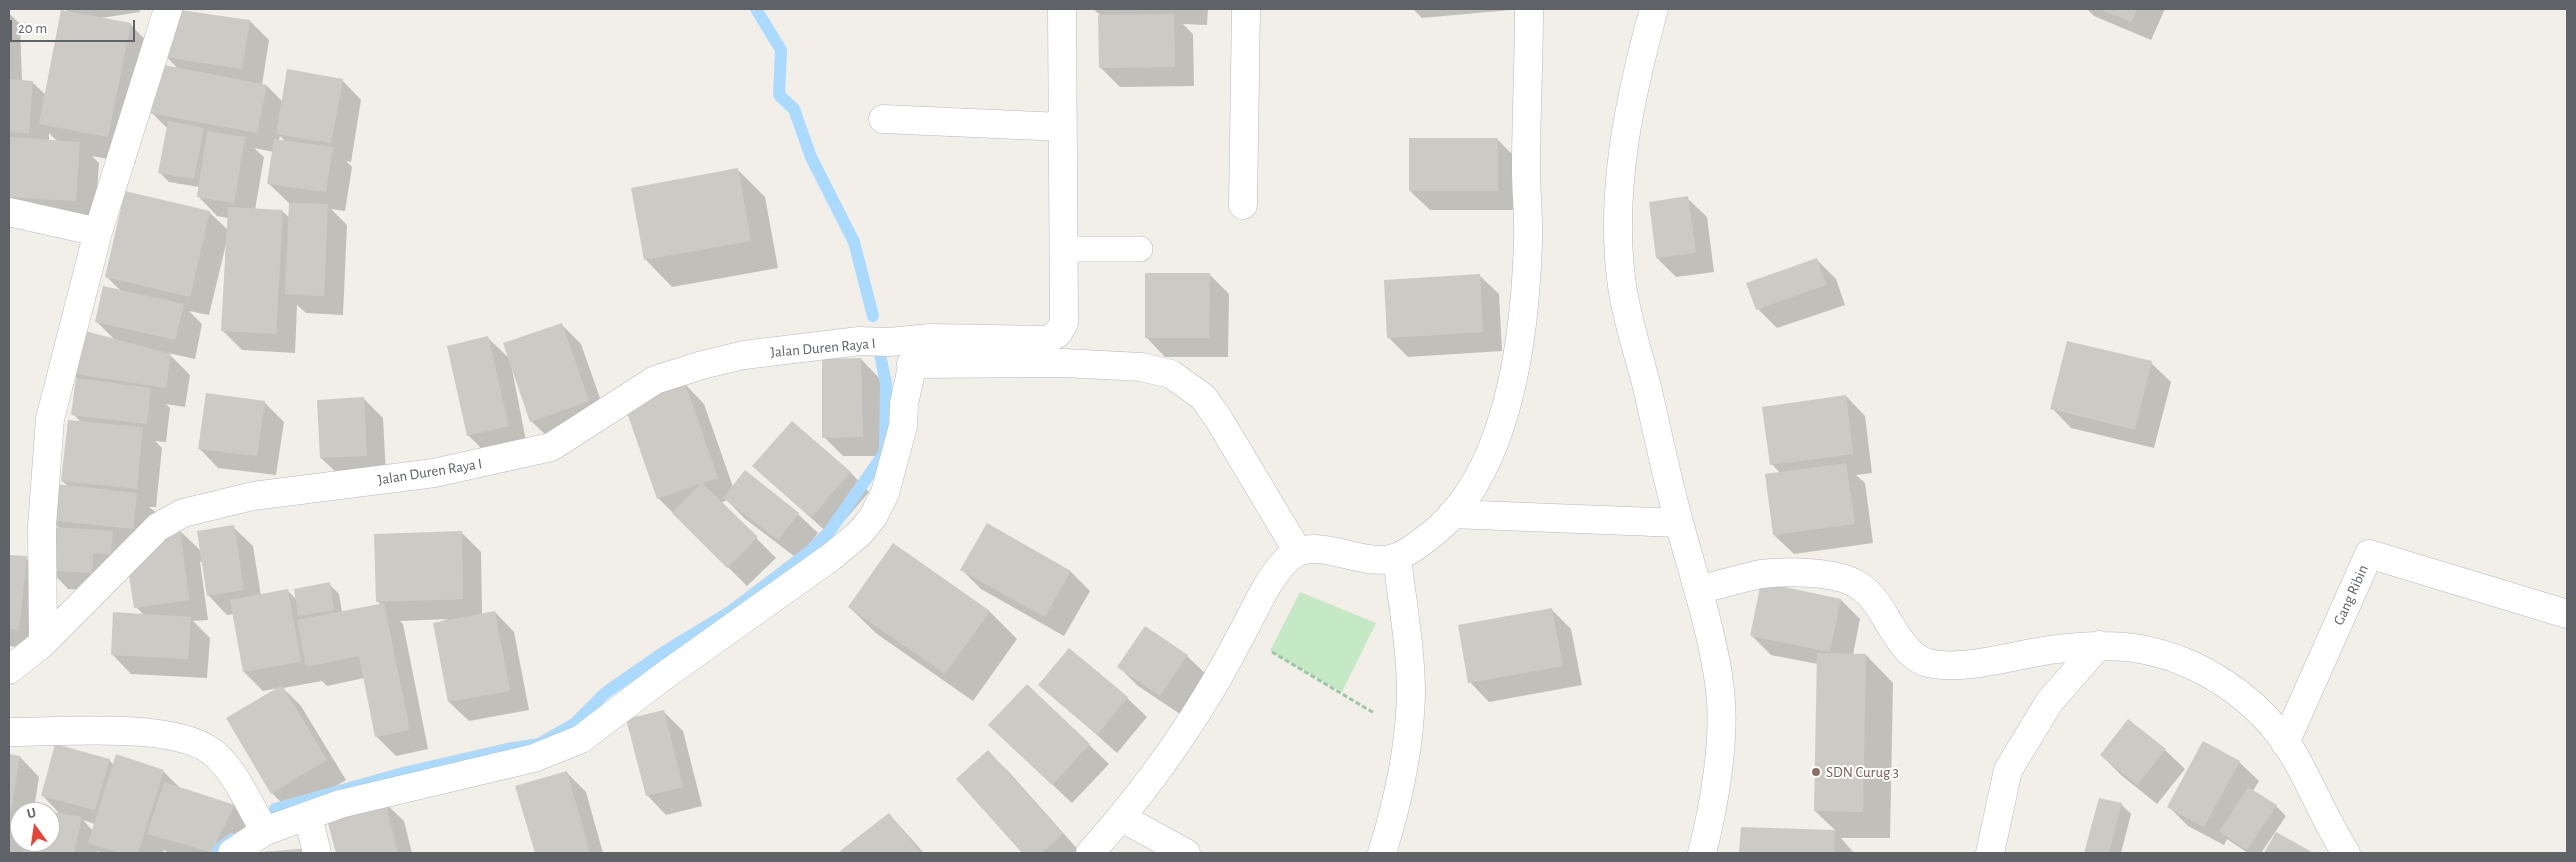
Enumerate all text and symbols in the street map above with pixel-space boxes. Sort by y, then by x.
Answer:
scale bar [12,10,138,42]
text: 20 m [18,21,47,36]
street label: Jalan Duren Raya I [770,334,876,362]
street label: Jalan Duren Raya I [377,455,483,489]
street label: Gang Ribin [2330,562,2372,628]
place label: SDN Curug 3 [1826,763,1899,781]
marker: SDN Curug 3 [1810,766,1822,778]
north arrow [10,802,60,852]
text: U [26,806,38,821]

